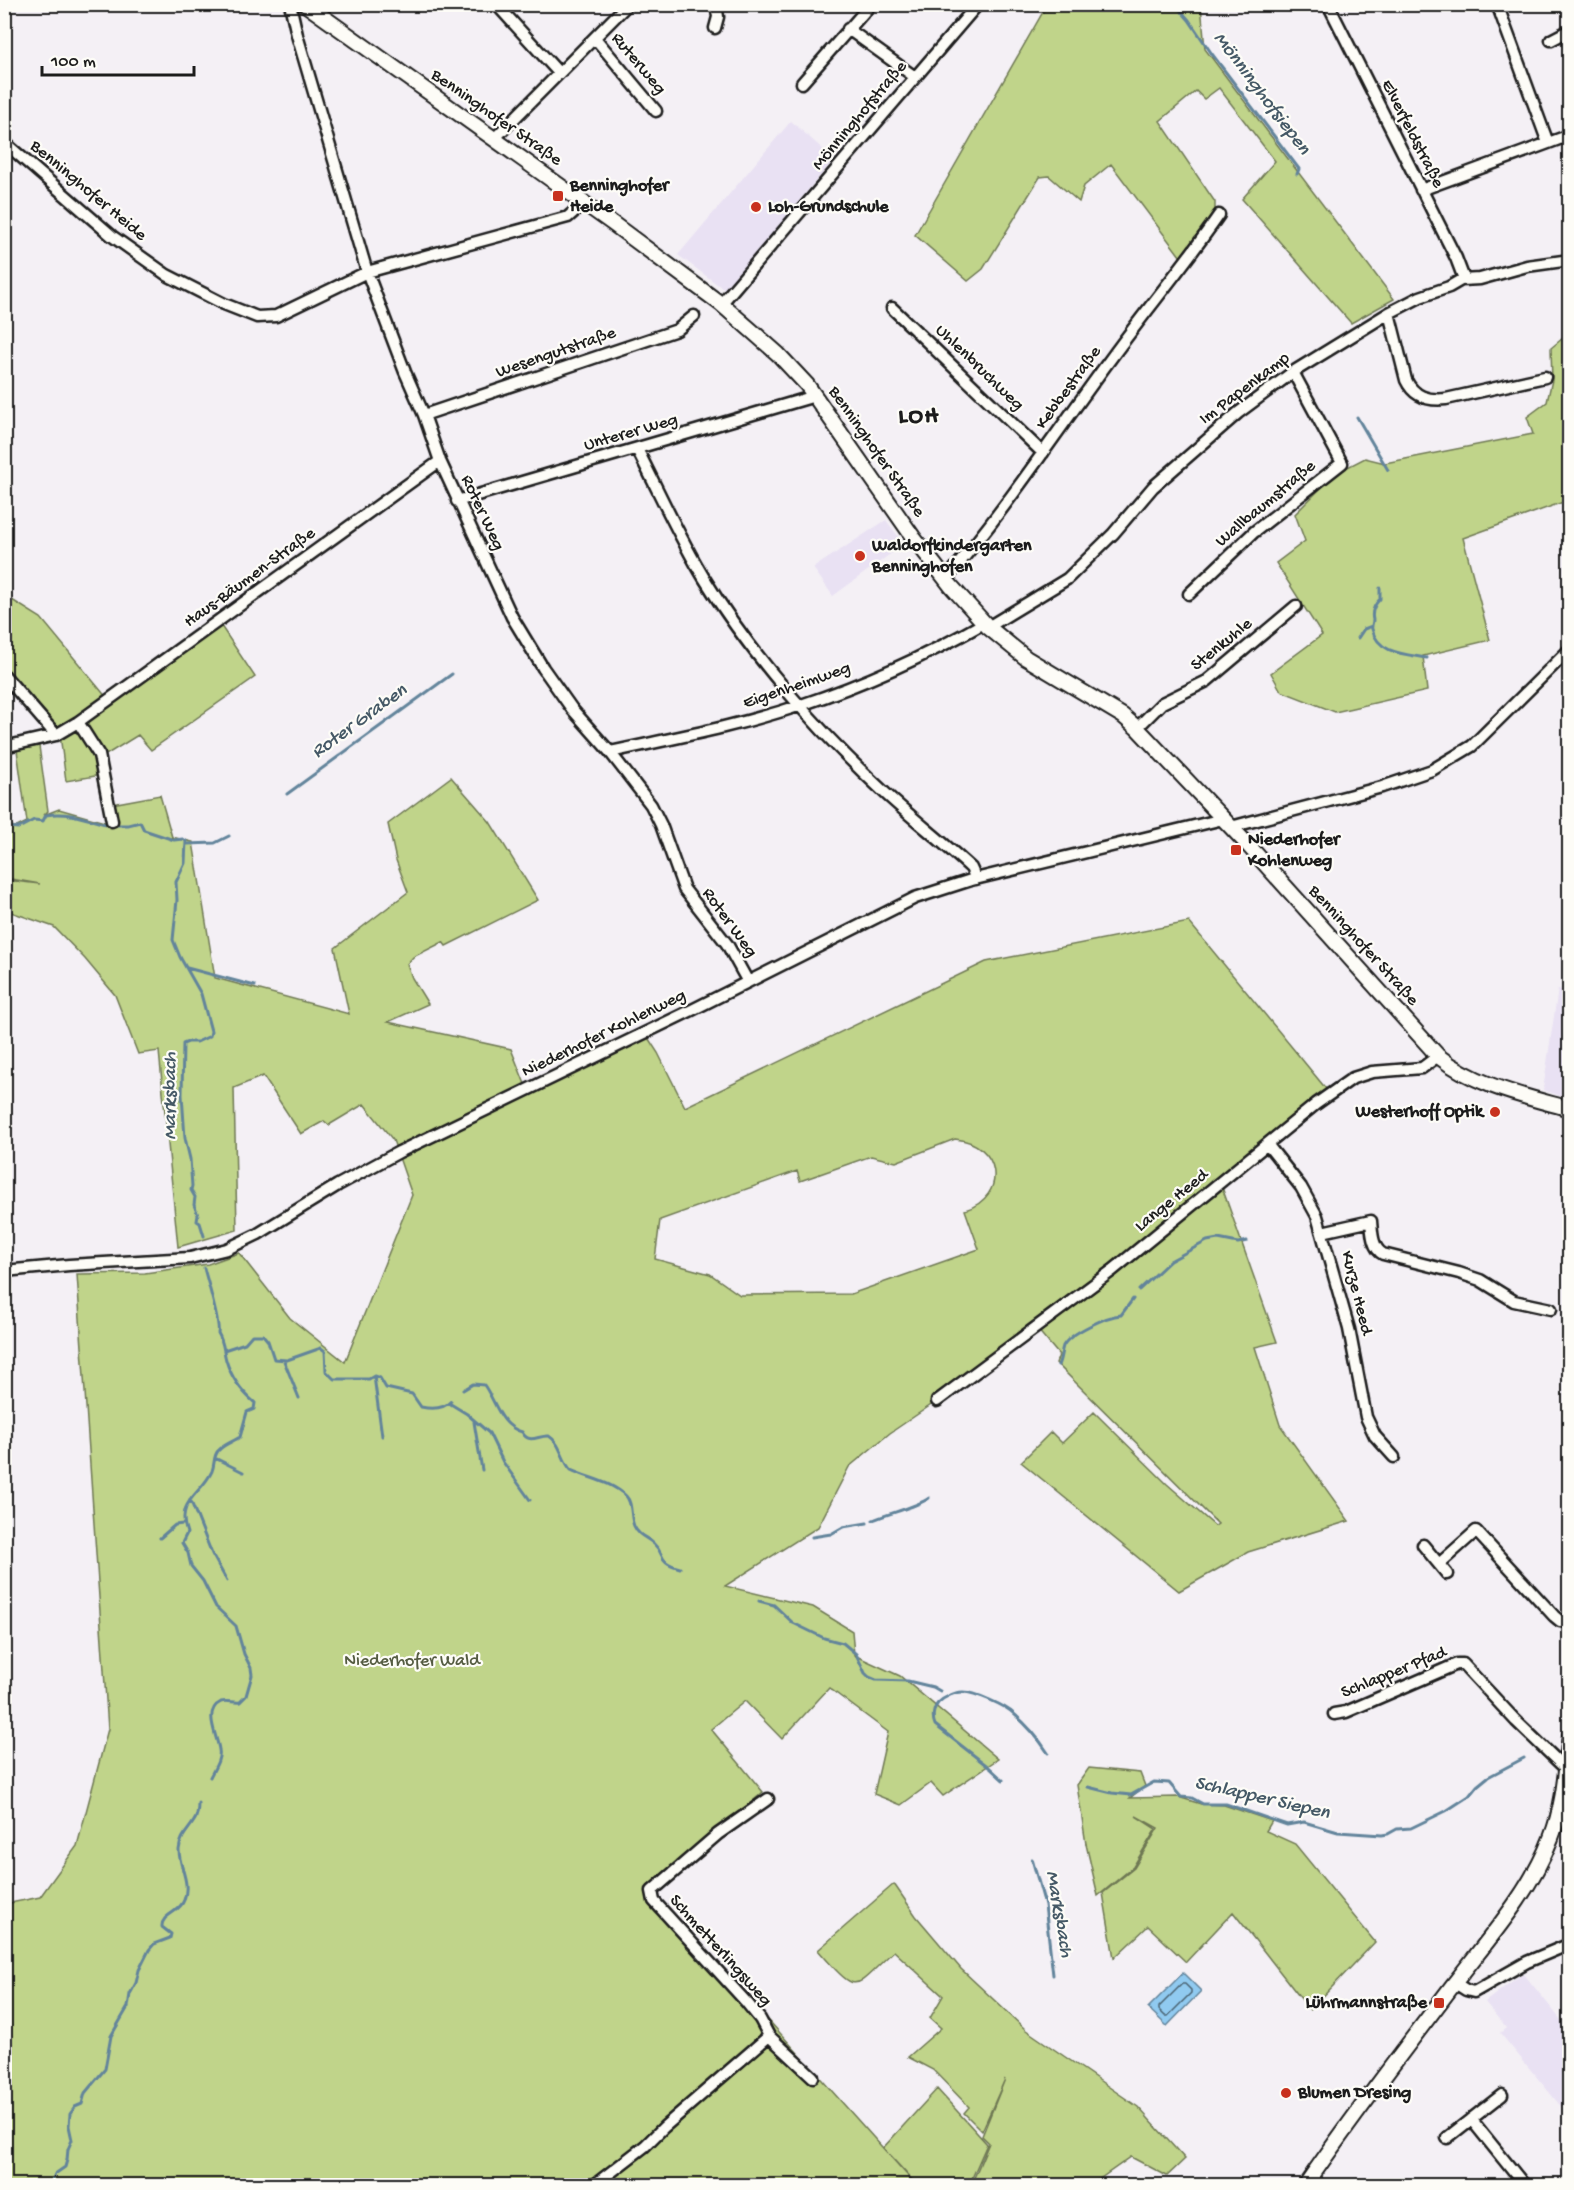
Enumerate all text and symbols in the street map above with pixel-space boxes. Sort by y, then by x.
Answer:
water label: Mönninghofsiepen [1207,28,1315,160]
street label: Ruterweg [606,29,670,99]
scale bar [42,39,194,77]
text: 100 m [50,52,96,73]
street label: Mönninghofstraße [808,56,912,175]
street label: Benninghofer Straße [426,64,566,171]
street label: Elverfeldstraße [1376,76,1449,192]
street label: Benninghofer Heide [25,135,151,246]
place label: Benninghofer Heide [569,176,671,218]
marker: Benninghofer Heide [551,189,565,203]
place label: Loh-Grundschule [768,197,889,218]
marker: Loh-Grundschule [749,200,763,214]
street label: Uhlenbruchweg [930,320,1028,416]
street label: Wesengutstraße [493,322,619,383]
street label: Kebbestraße [1032,342,1107,434]
street label: Im Papenkamp [1196,348,1294,430]
street label: Benninghofer Straße [822,382,929,522]
district label: LOH [898,403,940,432]
street label: Unterer Weg [582,410,680,456]
street label: Wallbaumstraße [1212,455,1321,552]
street label: Roter Weg [455,472,509,554]
street label: Haus-Bäumen-Straße [180,523,320,633]
place label: Waldorfkindergarten Benninghofen [871,536,1032,578]
marker: Waldorfkindergarten Benninghofen [853,549,867,563]
street label: Stenkuhle [1187,613,1257,676]
street label: Eigenheimweg [740,658,854,714]
water label: Roter Graben [308,679,413,764]
place label: Niederhofer Kohlenweg [1247,830,1342,872]
marker: Niederhofer Kohlenweg [1229,843,1243,857]
street label: Benninghofer Straße [1303,881,1423,1011]
street label: Roter Weg [697,884,761,962]
street label: Niederhofer Kohlenweg [519,985,689,1083]
water label: Marksbach [160,1052,183,1140]
place label: Westerhoff Optik [1355,1102,1485,1123]
marker: Westerhoff Optik [1488,1105,1502,1119]
street label: Lange Heed [1131,1164,1214,1237]
street label: Kurze Heed [1335,1249,1377,1338]
street label: Schlapper Pfad [1338,1642,1451,1704]
park label: Niederhofer Wald [344,1651,481,1672]
water label: Schlapper Siepen [1192,1772,1332,1826]
water label: Marksbach [1039,1869,1077,1959]
street label: Schmetterlingsweg [664,1891,776,2011]
place label: Lührmannstraße [1305,1993,1428,2014]
marker: Lührmannstraße [1432,1996,1446,2010]
place label: Blumen Dresing [1297,2083,1411,2104]
marker: Blumen Dresing [1279,2086,1293,2100]

